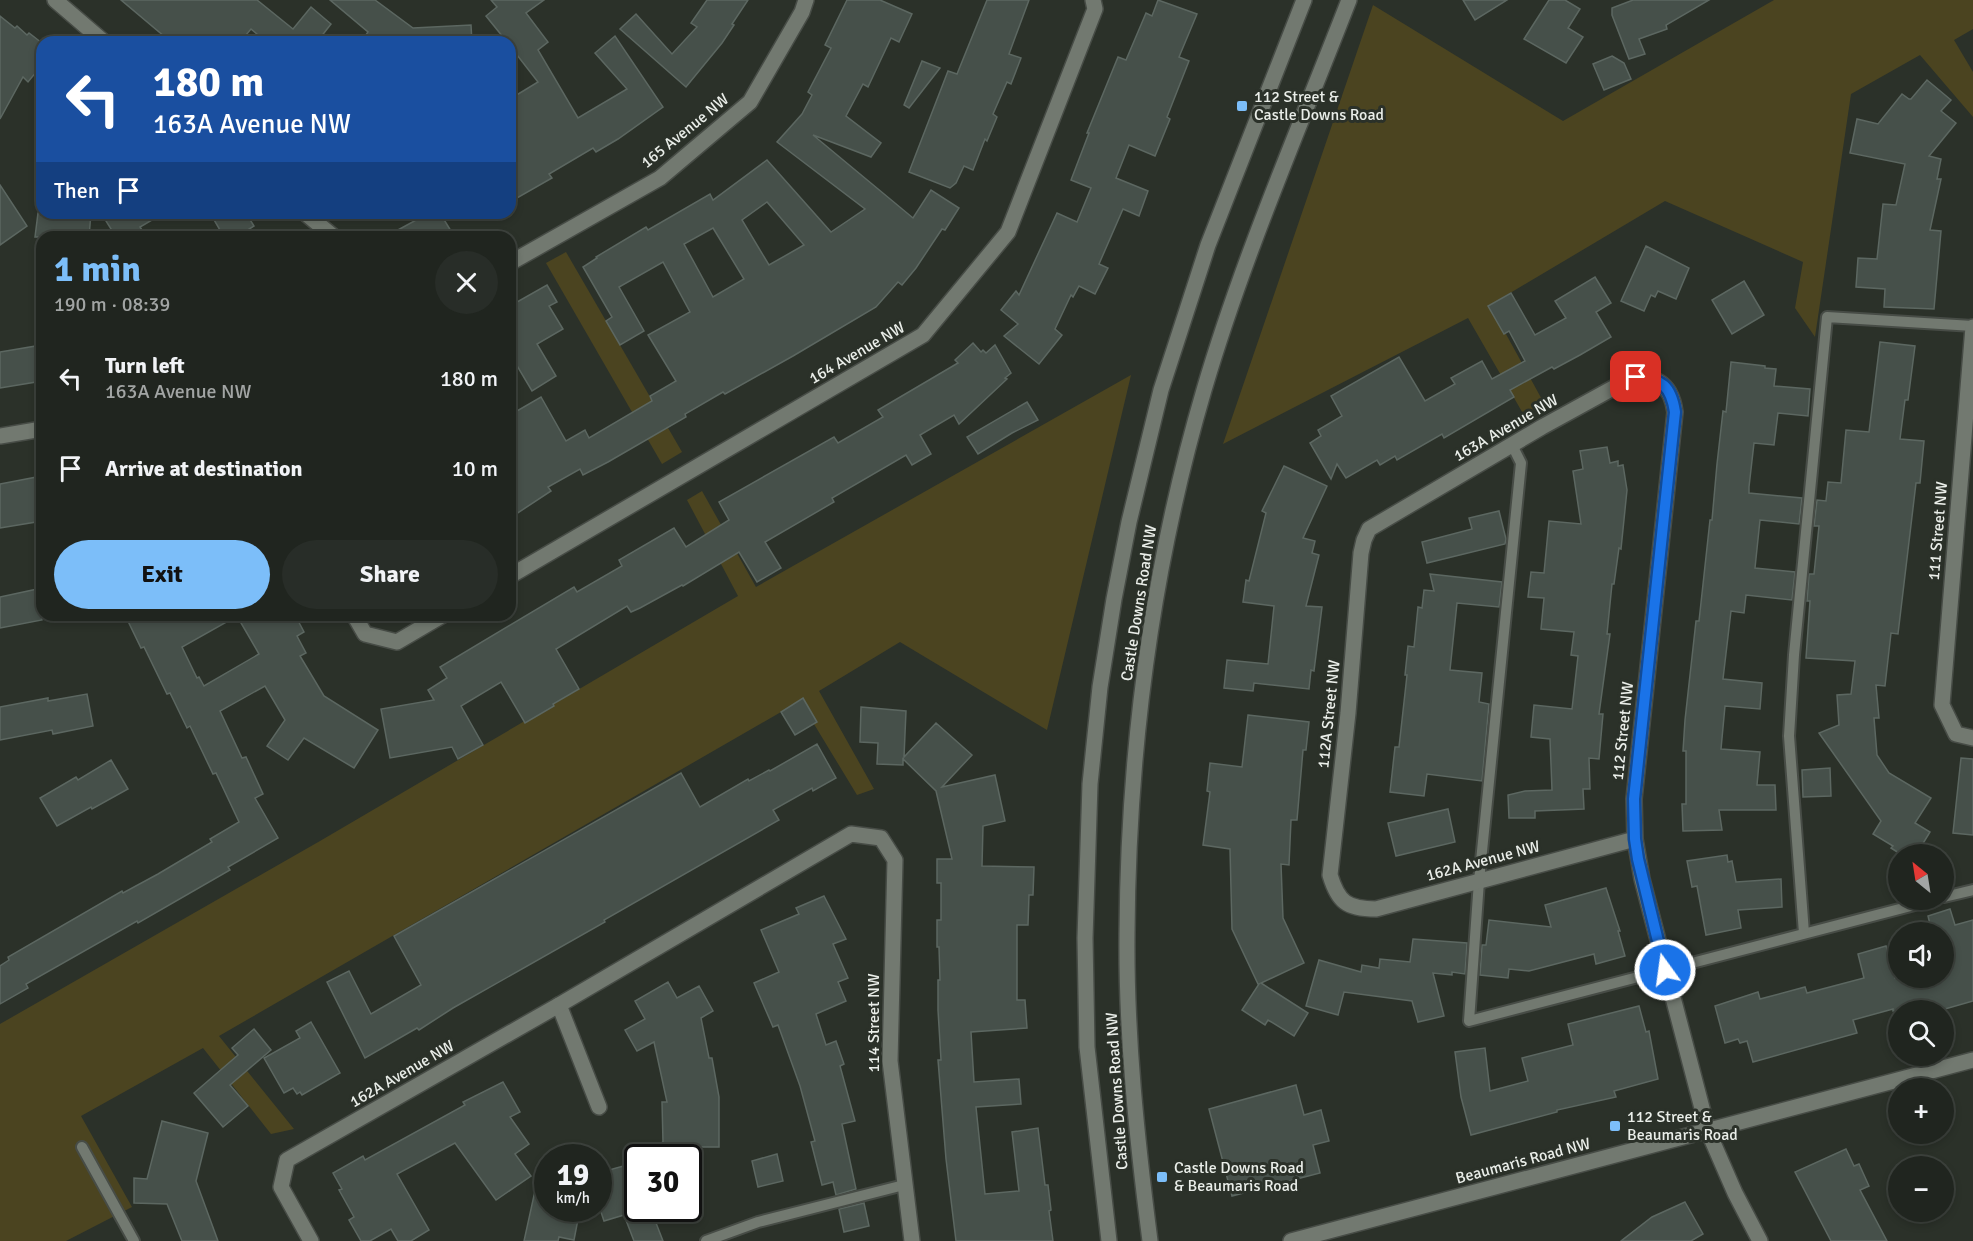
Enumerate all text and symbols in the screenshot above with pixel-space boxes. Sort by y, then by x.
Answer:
text: 180 m [153,57,264,108]
icon: left [54,60,132,138]
place label: 112 Street & Castle Downs Road [1254,87,1384,125]
street label: 165 Avenue NW [637,89,733,173]
marker: 112 Street & Castle Downs Road [1235,99,1249,113]
text: 163A Avenue NW [153,108,351,141]
icon: arrive [112,174,145,207]
text: Then [54,177,100,204]
text: 1 min [54,247,141,292]
button: close [435,251,498,314]
text: 190 m · 08:39 [54,292,170,317]
street label: 164 Avenue NW [805,317,909,389]
pin [1610,351,1661,402]
text: Turn left [105,352,185,379]
icon: arrive [1619,360,1652,393]
icon: left [54,362,87,395]
text: 180 m [440,365,498,392]
text: 163A Avenue NW [105,379,252,404]
street label: 163A Avenue NW [1450,390,1562,466]
icon: arrive [54,452,87,485]
text: Arrive at destination [105,455,302,482]
text: 10 m [452,455,498,482]
street label: 111 Street NW [1924,480,1952,581]
street label: Castle Downs Road NW [1117,523,1161,683]
button: Exit [54,540,270,609]
button: Share [282,540,498,609]
street label: 112A Street NW [1313,658,1345,769]
street label: 112 Street NW [1608,680,1638,781]
street label: 162A Avenue NW [1424,836,1543,886]
north arrow [1888,844,1954,910]
map controls [1888,844,1954,1222]
button: sound [1888,922,1954,988]
position arrow [1633,938,1697,1002]
street label: 114 Street NW [864,973,884,1073]
button: search [1888,1000,1954,1066]
street label: Castle Downs Road NW [1101,1011,1132,1170]
street label: 162A Avenue NW [346,1036,458,1112]
button: + [1888,1078,1954,1144]
place label: 112 Street & Beaumaris Road [1627,1107,1738,1145]
marker: 112 Street & Beaumaris Road [1608,1119,1622,1133]
street label: Beaumaris Road NW [1453,1133,1593,1189]
speed limit sign: 30 [624,1144,702,1222]
button: − [1888,1156,1954,1222]
text: 19 [557,1157,589,1194]
place label: Castle Downs Road & Beaumaris Road [1174,1158,1304,1196]
marker: Castle Downs Road & Beaumaris Road [1155,1170,1169,1184]
text: km/h [556,1189,590,1207]

